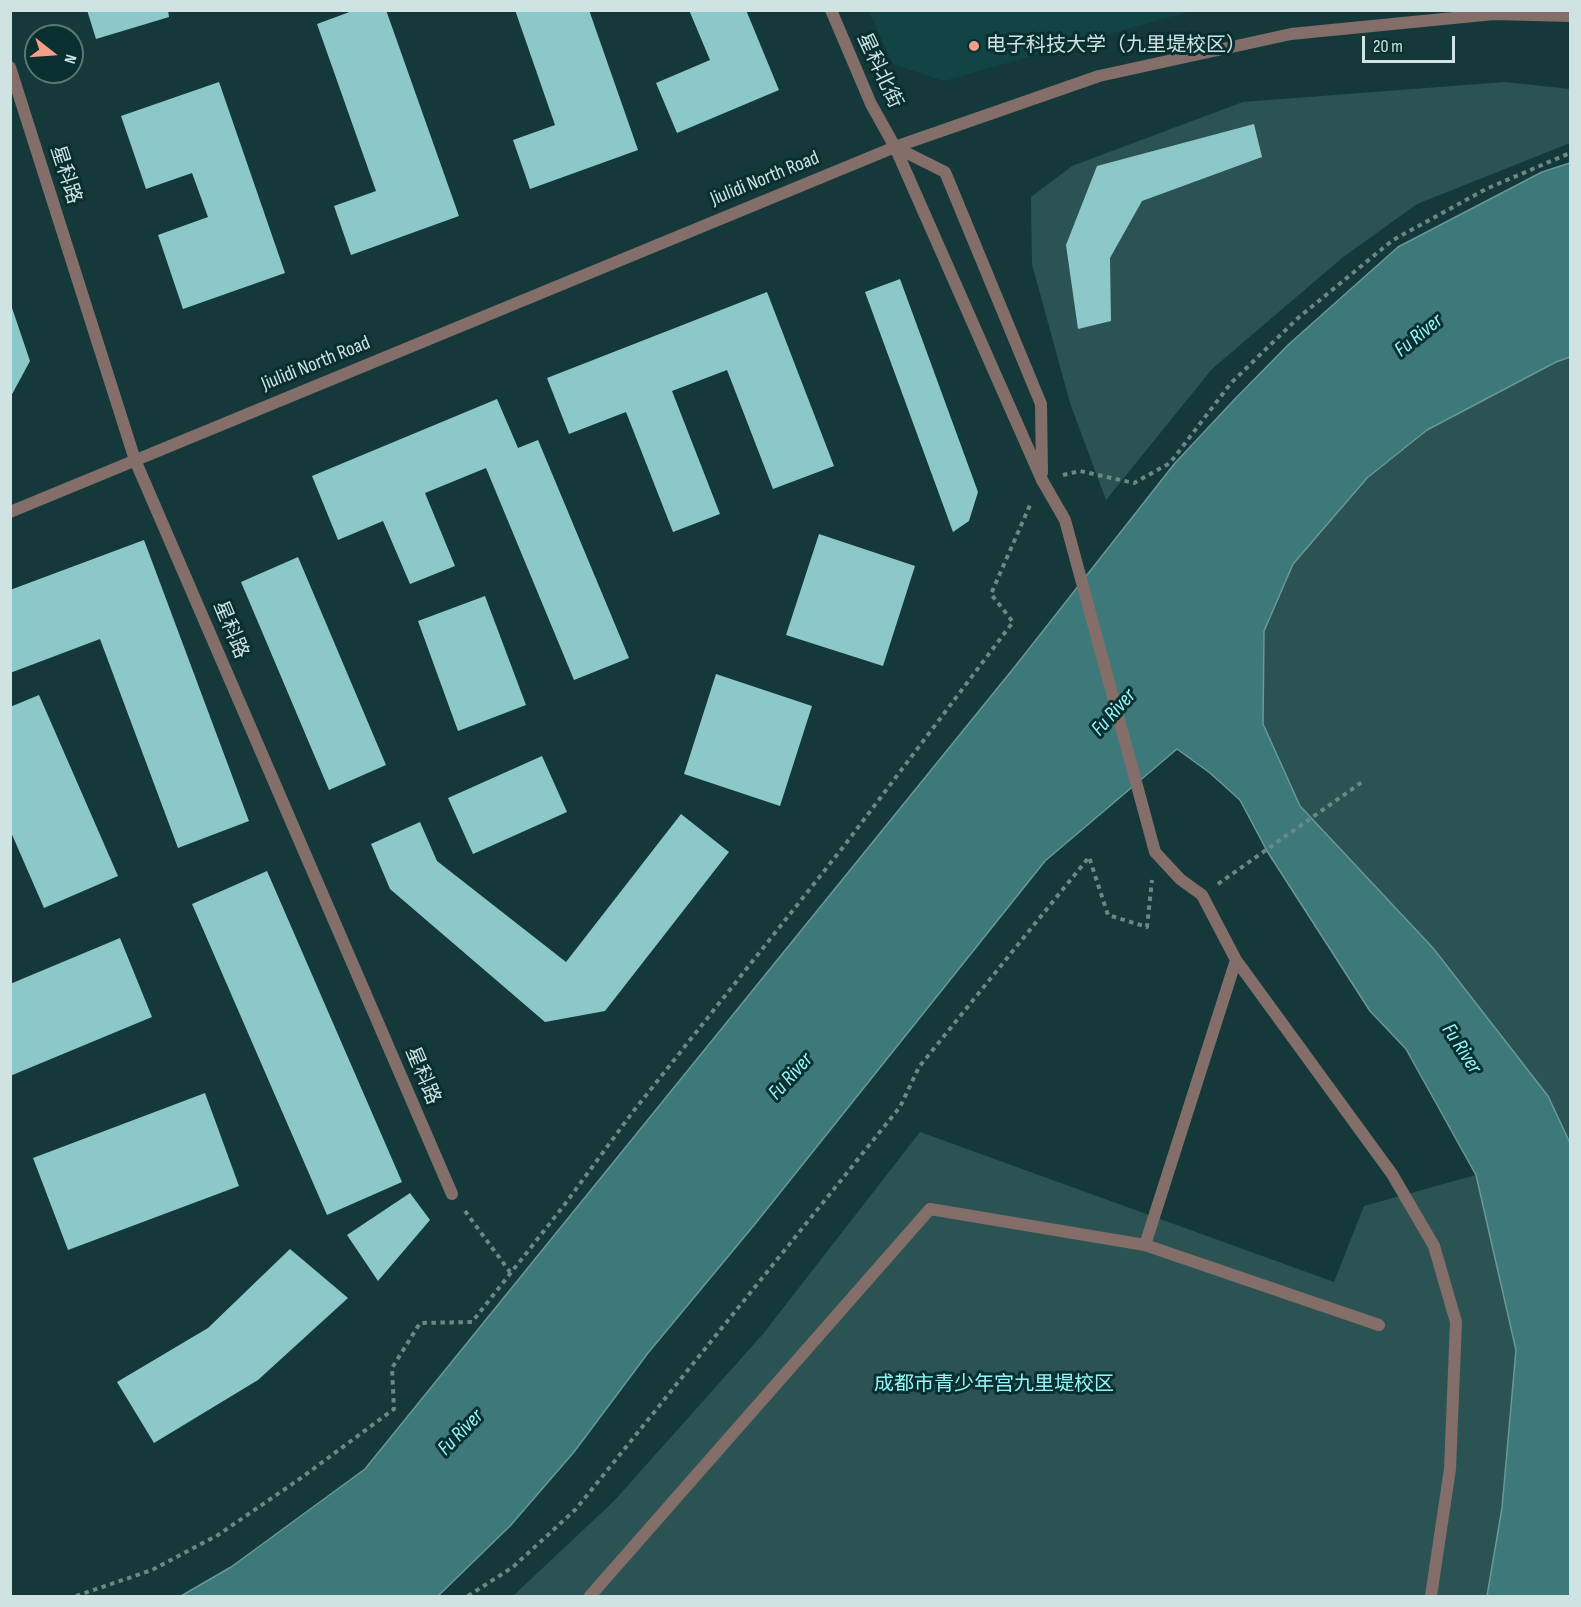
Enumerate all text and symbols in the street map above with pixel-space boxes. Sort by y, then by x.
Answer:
north arrow [24,24,84,84]
scale bar [1365,24,1458,62]
street label: 星科北街 [851,30,907,112]
place label: 电子科技大学（九里堤校区） [986,34,1246,58]
text: 20 m [1373,36,1403,57]
marker: 电子科技大学（九里堤校区） [967,39,981,53]
text: N [59,52,80,66]
street label: 星科路 [44,143,86,207]
street label: Jiulidi North Road [707,146,823,212]
water label: Fu River [1390,309,1448,363]
street label: Jiulidi North Road [258,331,374,397]
street label: 星科路 [207,598,253,662]
water label: Fu River [1086,684,1142,742]
water label: Fu River [1436,1019,1486,1079]
street label: 星科路 [399,1044,445,1108]
water label: Fu River [763,1048,819,1106]
park label: 成都市青少年宫九里堤校区 [874,1373,1114,1397]
water label: Fu River [433,1405,489,1461]

